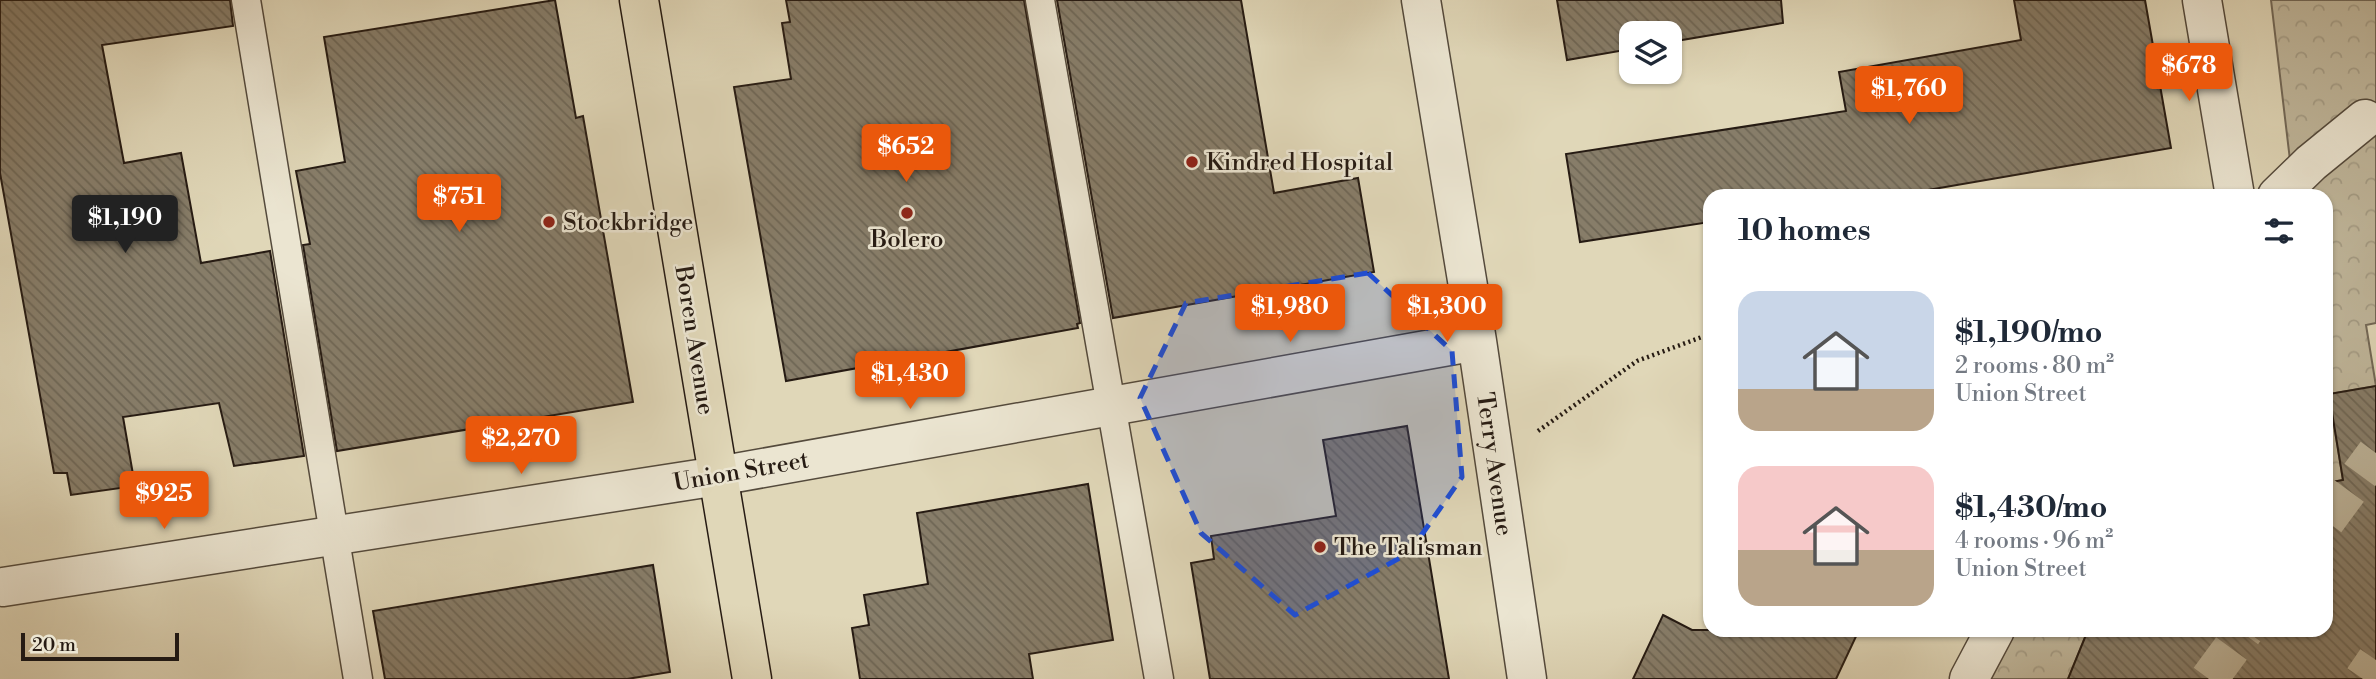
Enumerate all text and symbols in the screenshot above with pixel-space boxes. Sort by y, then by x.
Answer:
map controls [1619,21,1682,84]
button: layers [1619,21,1682,84]
pin: $678 [2148,43,2230,103]
text: $678 [2162,52,2216,80]
pin: $1,760 [1852,66,1966,126]
text: $1,760 [1871,75,1947,103]
pin: $652 [865,124,947,184]
text: $652 [878,133,934,161]
place label: Kindred Hospital [1206,148,1393,178]
marker: Kindred Hospital [1184,154,1200,170]
pin: $751 [418,174,500,234]
text: $751 [433,183,485,211]
pin: $1,190 [68,196,182,255]
text: $1,190 [88,204,162,232]
marker: Bolero [899,205,915,221]
place label: Stockbridge [563,208,693,238]
text: 10 homes [1738,212,1871,250]
icon: filters [2260,212,2298,250]
marker: Stockbridge [541,214,557,230]
place label: Bolero [869,225,944,255]
street label: Boren Avenue [667,262,721,417]
pin: $1,980 [1233,284,1347,344]
pin: $1,300 [1390,284,1504,344]
text: $1,980 [1251,293,1329,321]
text: $1,300 [1407,293,1487,321]
text: $1,190/mo [1955,314,2102,352]
icon: home [1794,319,1878,403]
pin: $1,430 [853,352,967,411]
text: 2 rooms · 80 m² [1955,352,2114,380]
text: $1,430 [871,360,949,388]
text: Union Street [1955,380,2087,408]
street label: Terry Avenue [1469,390,1519,538]
pin: $2,270 [464,416,578,476]
text: $2,270 [482,425,560,453]
street label: Union Street [671,445,812,499]
pin: $925 [123,472,205,531]
text: $925 [136,480,192,508]
text: $1,430/mo [1955,489,2107,527]
icon: home [1794,494,1878,578]
text: 4 rooms · 96 m² [1955,527,2113,555]
place label: The Talisman [1334,533,1482,563]
marker: The Talisman [1312,539,1328,555]
text: Union Street [1955,555,2087,583]
scale bar [21,630,178,662]
text: 20 m [32,633,76,657]

